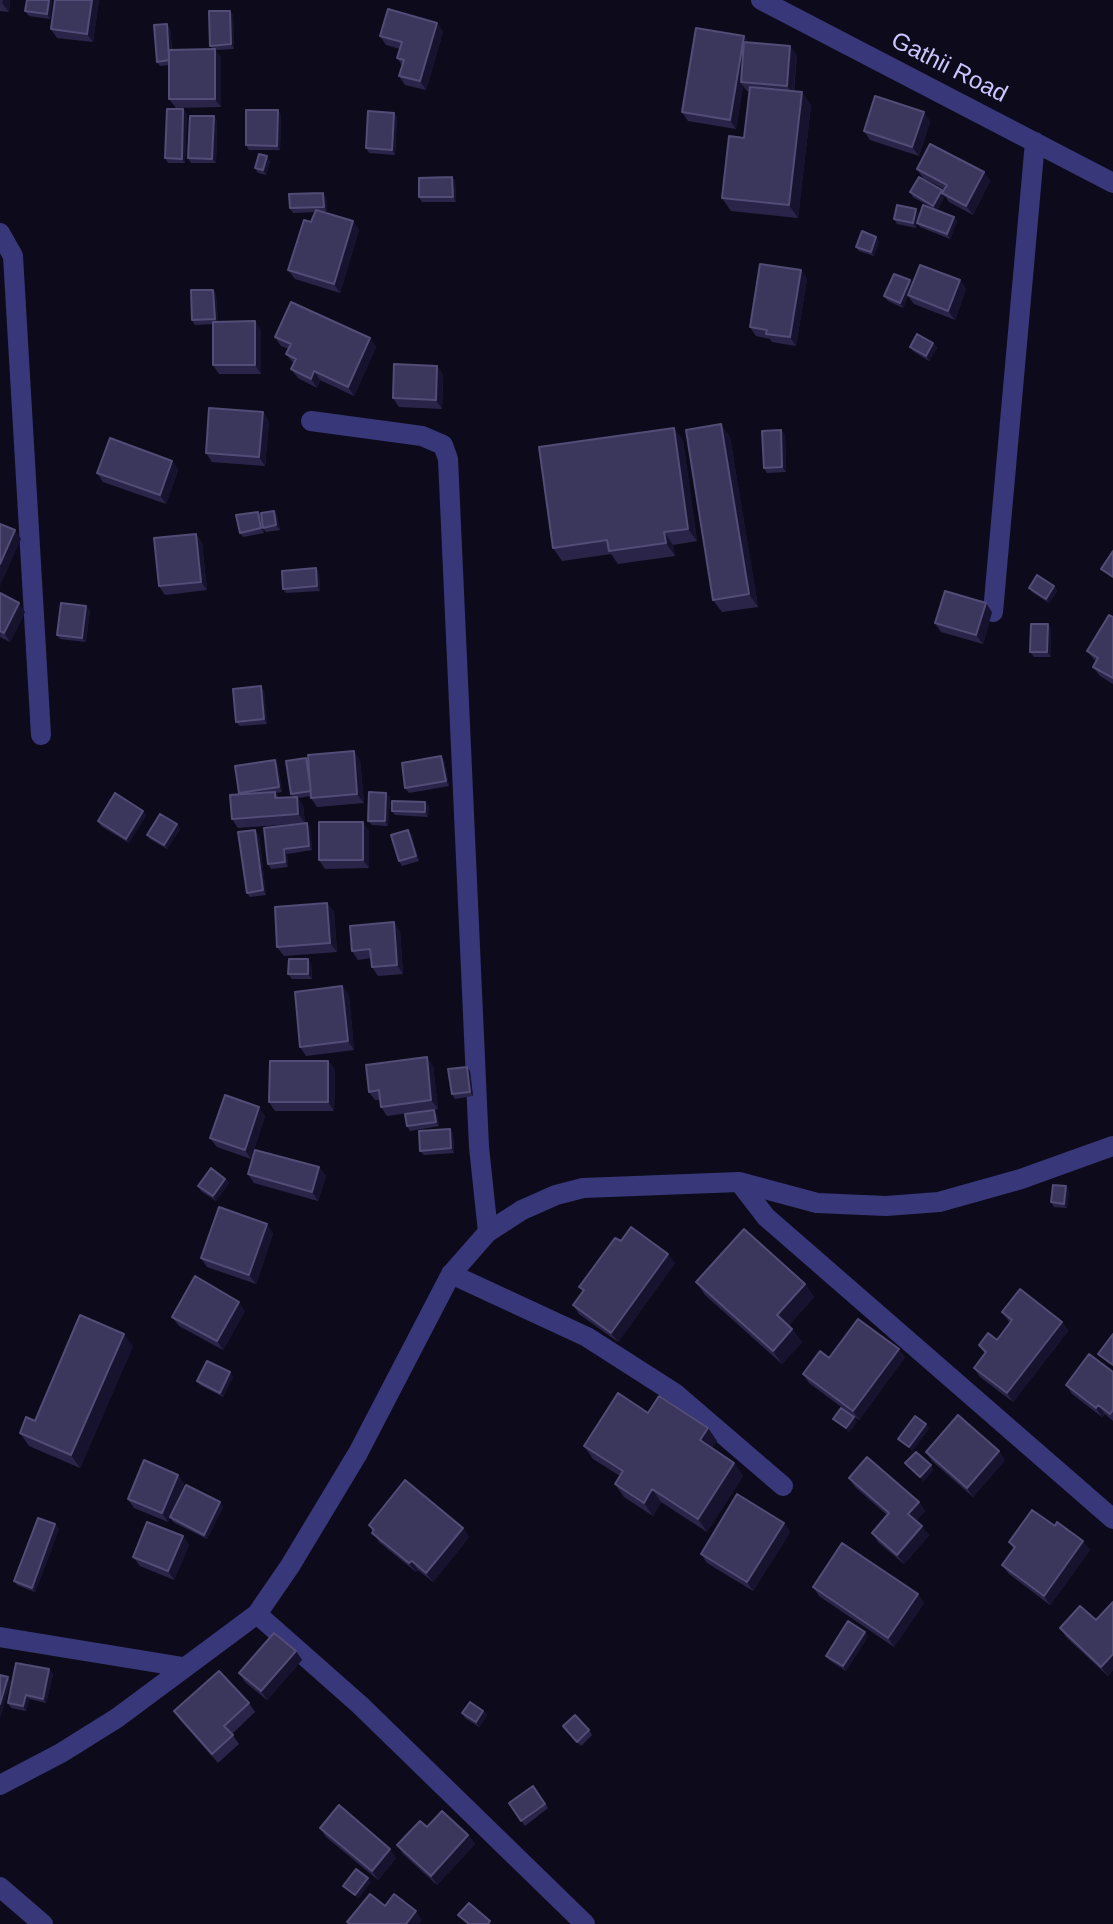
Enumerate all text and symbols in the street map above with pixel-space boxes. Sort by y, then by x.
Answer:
street label: Gathii Road [886,26,1012,110]

